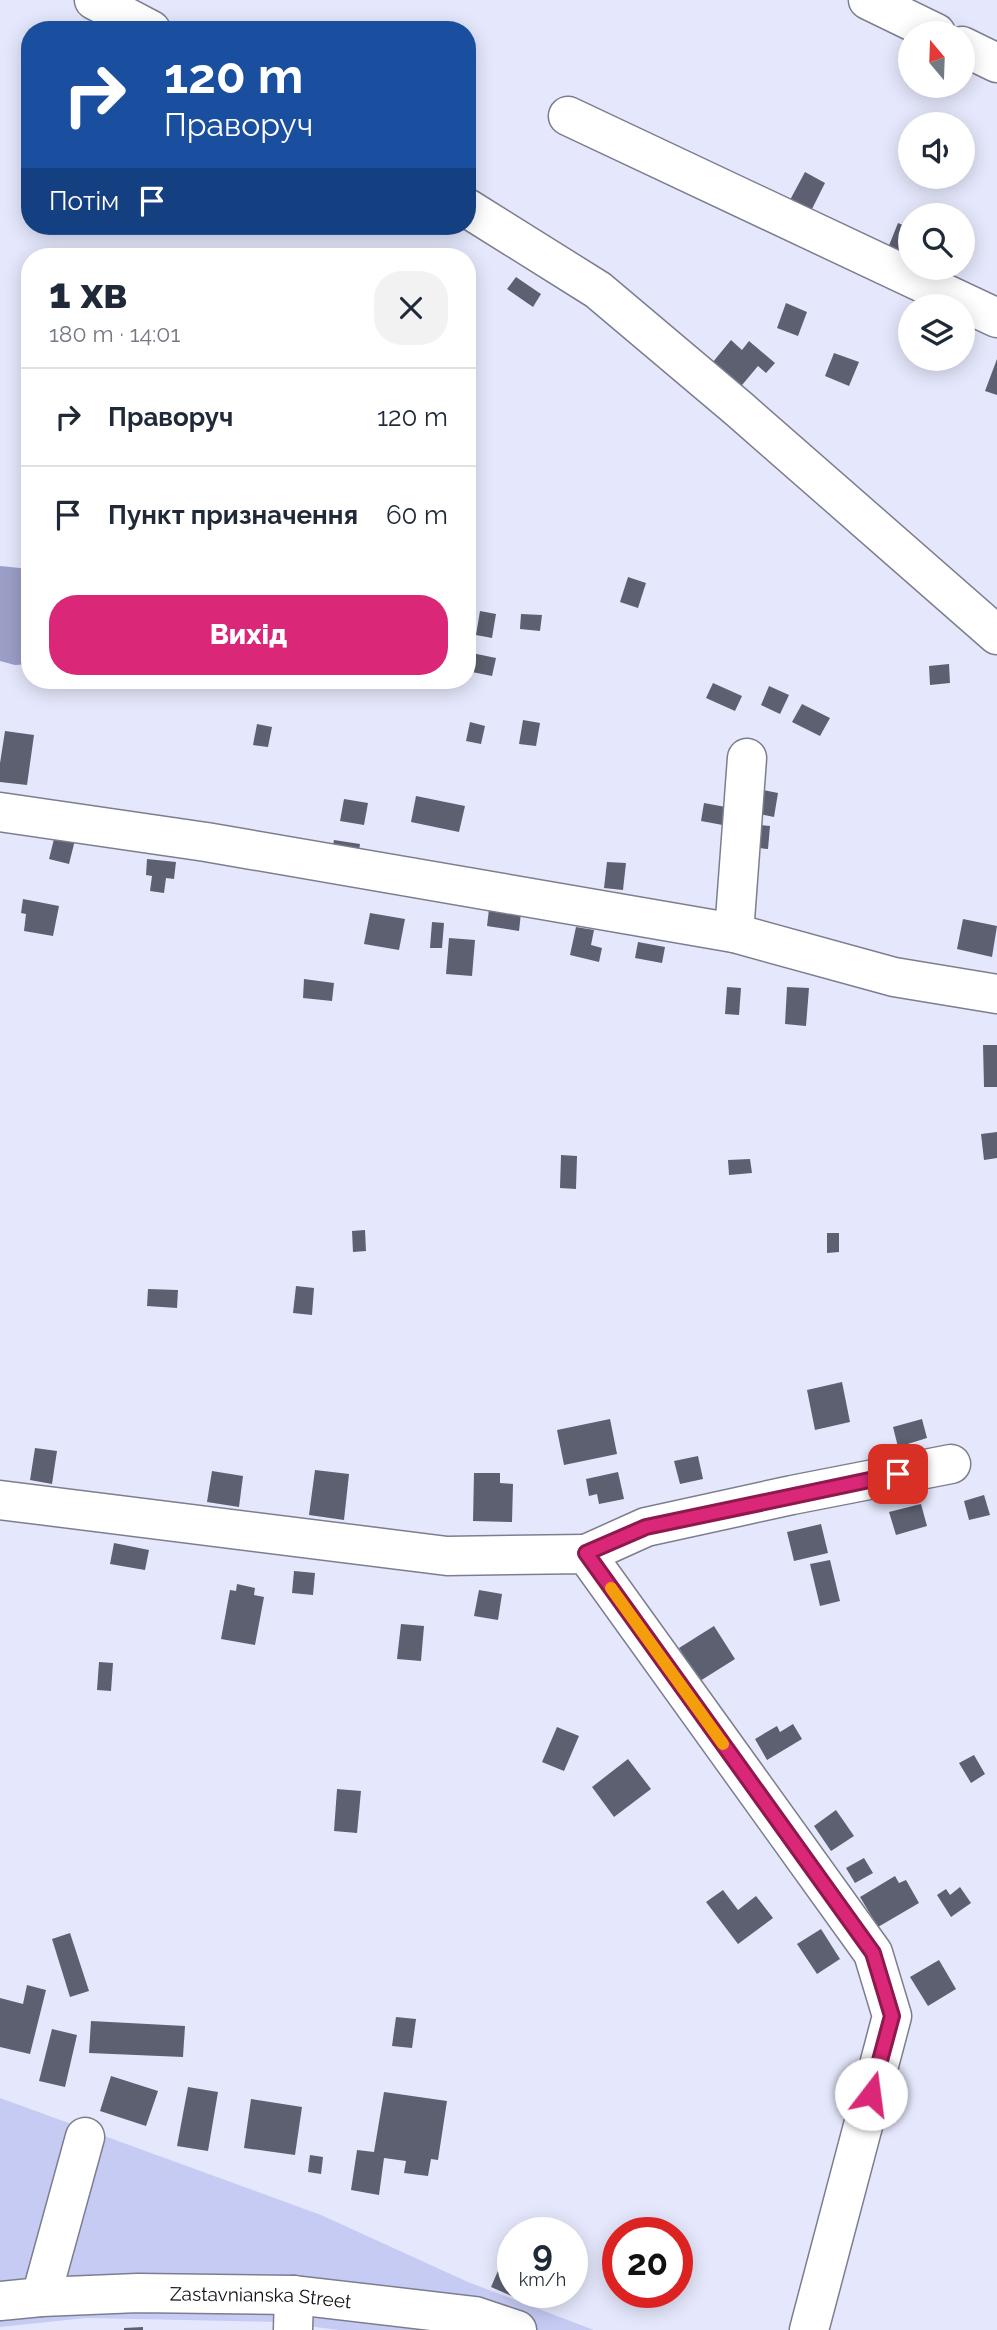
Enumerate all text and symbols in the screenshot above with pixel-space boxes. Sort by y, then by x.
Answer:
north arrow [898,21,975,98]
map controls [898,21,975,371]
text: 120 m [164,47,303,104]
icon: right [49,49,140,140]
text: Праворуч [164,106,313,143]
button: sound [898,112,975,189]
icon: arrive [133,182,171,220]
text: Потім [49,186,119,216]
button: search [898,203,975,280]
text: 1 хв [49,269,128,318]
button: close [374,271,448,345]
button: layers [898,294,975,371]
text: 180 m · 14:01 [49,320,180,347]
icon: right [49,398,87,436]
text: Праворуч [108,402,233,432]
text: 120 m [377,402,448,432]
icon: arrive [49,496,87,534]
text: Пункт призначення [108,500,358,530]
text: 60 m [386,500,448,530]
button: Вихід [49,595,448,675]
pin [868,1444,928,1504]
icon: arrive [879,1455,917,1493]
position arrow [834,2057,908,2131]
speed limit sign: 20 [602,2217,693,2308]
text: 9 [532,2233,553,2274]
text: km/h [519,2269,566,2290]
street label: Zastavnianska Street [170,2282,353,2313]

